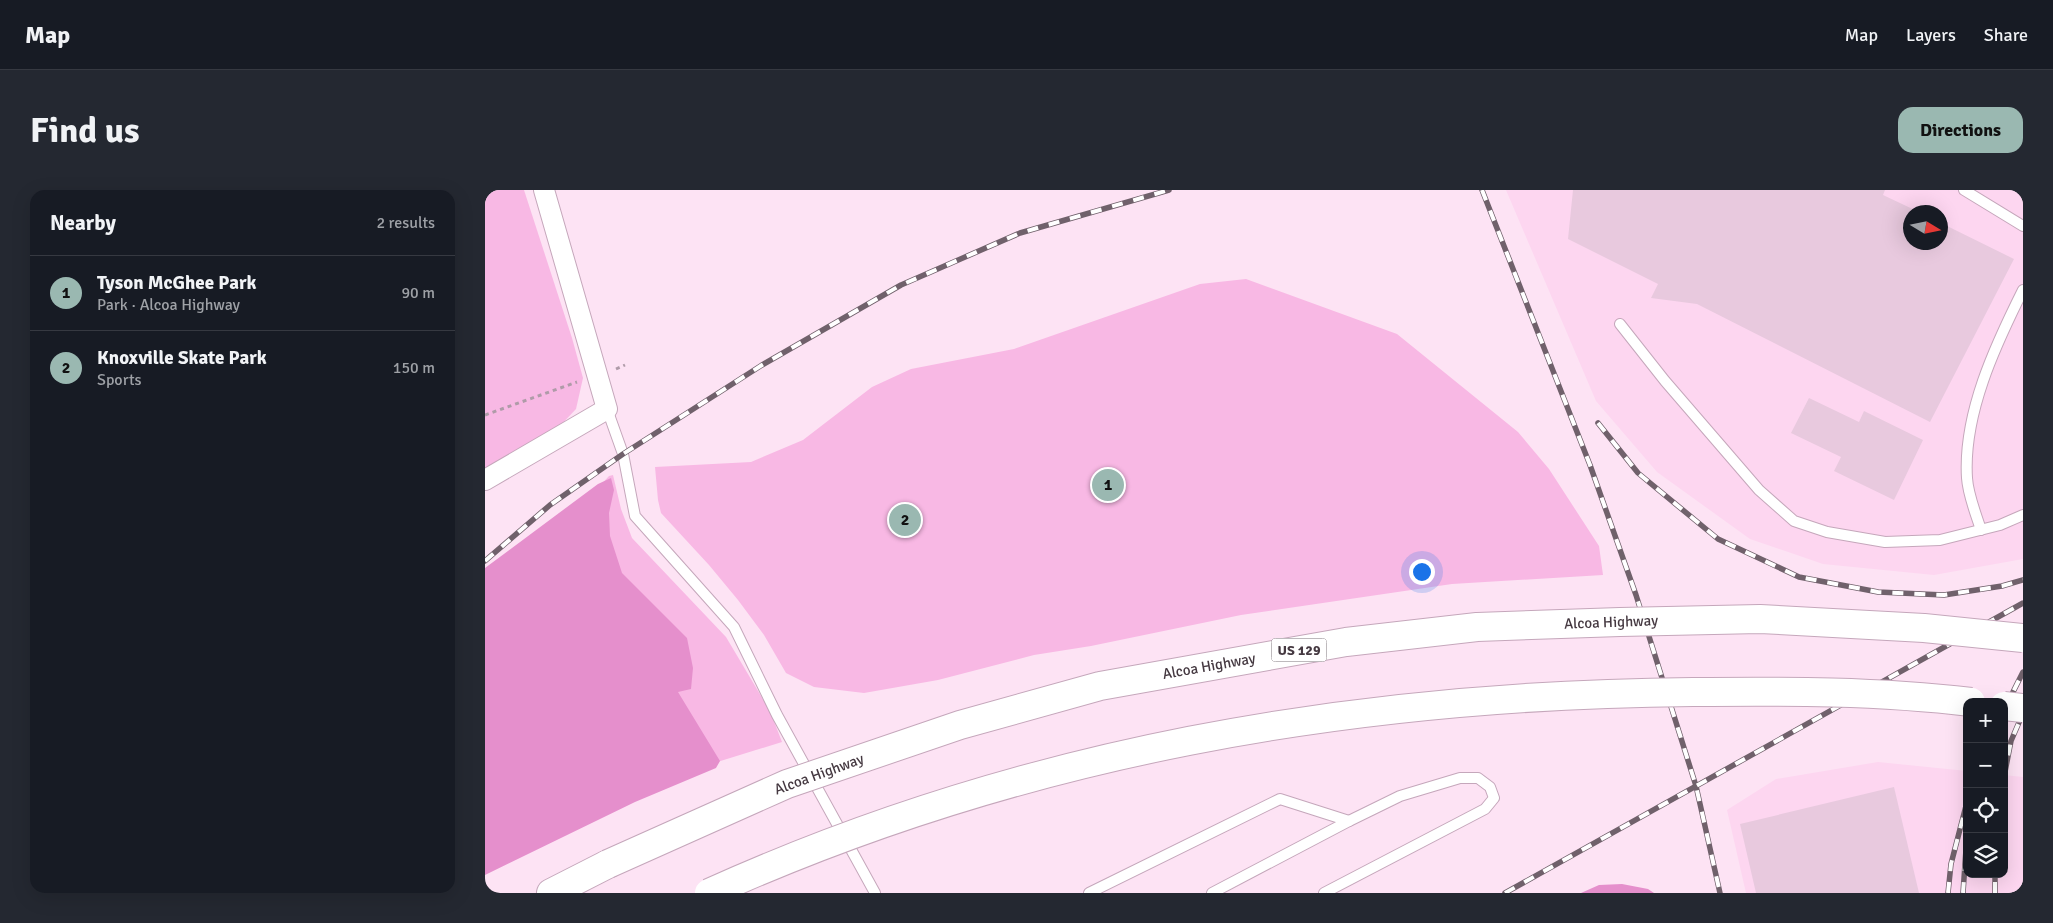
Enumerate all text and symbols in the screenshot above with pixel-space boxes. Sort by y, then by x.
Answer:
text: Map [25,20,70,50]
text: Map [1845,24,1878,46]
text: Layers [1906,24,1956,46]
text: Share [1984,24,2028,46]
button: Directions [1898,107,2023,153]
text: Find us [30,109,140,152]
north arrow [1903,205,1948,250]
text: Nearby [50,210,116,236]
text: 2 results [376,213,435,233]
text: Tyson McGhee Park [97,271,256,295]
text: 1 [62,283,70,303]
text: 90 m [401,283,435,303]
text: Park · Alcoa Highway [97,295,240,315]
text: Knoxville Skate Park [97,346,267,370]
text: 2 [62,358,70,378]
text: 150 m [393,358,435,378]
text: Sports [97,370,142,390]
pin: 1 [1092,466,1124,504]
pin: 2 [889,501,921,539]
your location [1409,559,1435,585]
street label: Alcoa Highway [1564,611,1658,633]
road number: US 129 [1271,638,1327,662]
street label: Alcoa Highway [1161,649,1257,683]
map controls [1963,698,2008,878]
button: + [1963,698,2008,743]
button: − [1963,743,2008,788]
street label: Alcoa Highway [772,749,866,799]
button: locate [1963,788,2008,833]
button: layers [1963,833,2008,878]

